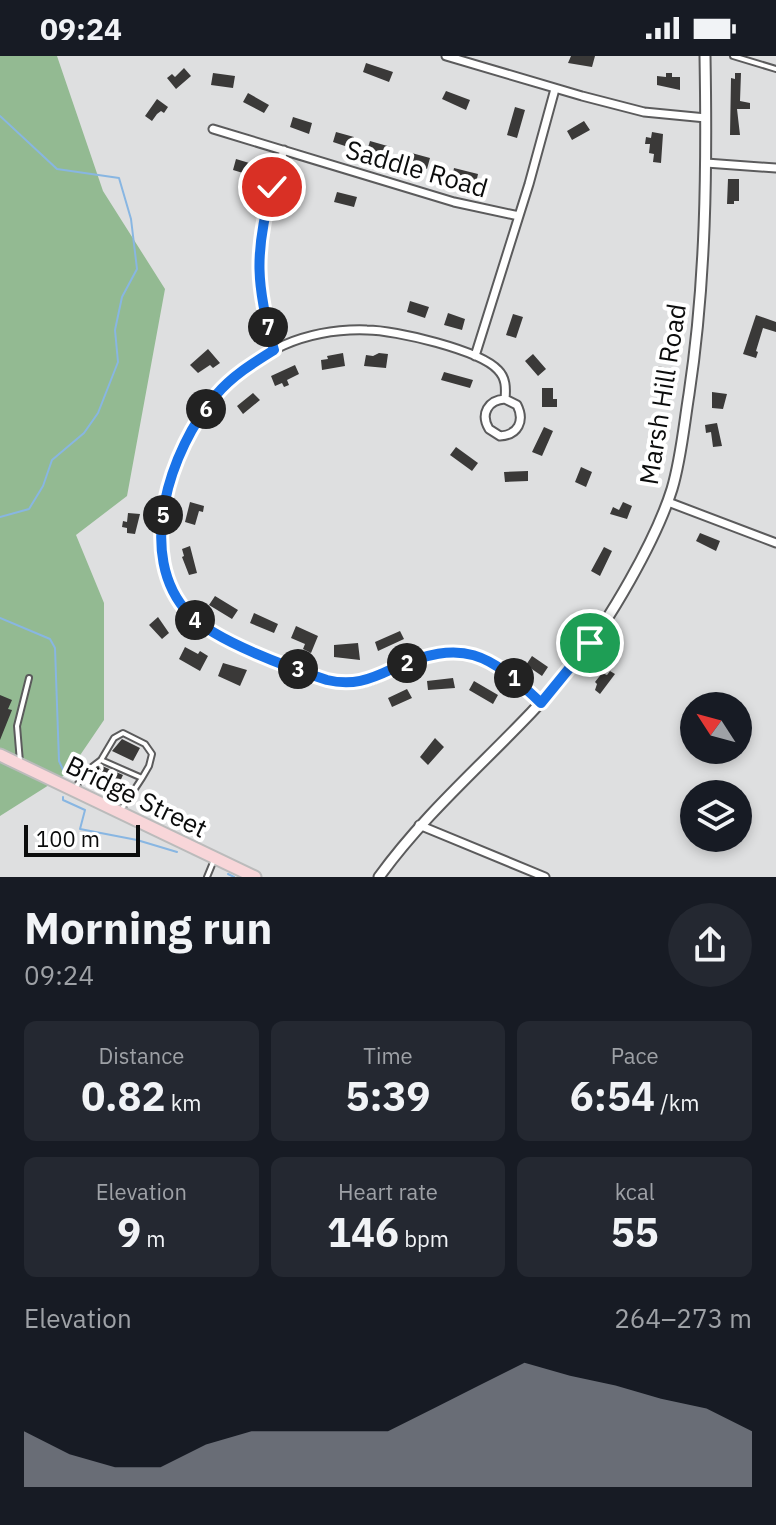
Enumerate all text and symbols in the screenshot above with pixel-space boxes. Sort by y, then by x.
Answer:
text: 09:24 [40,9,122,48]
street label: Saddle Road [342,131,492,205]
pin [238,153,306,221]
icon: check [250,165,294,209]
street label: Marsh Hill Road [631,301,693,487]
pin: 7 [248,307,288,347]
text: 7 [261,312,275,341]
pin: 6 [186,389,226,429]
text: 6 [199,394,213,423]
pin: 5 [143,495,183,535]
text: 5 [156,500,170,529]
pin: 4 [175,600,215,640]
text: 4 [188,605,202,634]
pin [556,609,624,677]
icon: arrive [568,621,612,665]
pin: 2 [387,643,427,683]
text: 2 [400,648,414,677]
pin: 3 [278,649,318,689]
text: 3 [291,654,305,683]
pin: 1 [494,658,534,698]
text: 1 [507,663,521,692]
north arrow [680,692,752,764]
map controls [680,692,752,852]
street label: Bridge Street [61,747,213,845]
button: layers [680,780,752,852]
scale bar [24,821,140,857]
text: 100 m [36,824,100,853]
text: Morning run [24,899,273,956]
button: share [668,903,752,987]
text: 09:24 [24,958,94,992]
text: Distance [98,1041,184,1070]
text: Time [363,1041,413,1070]
text: Pace [611,1041,659,1070]
text: 0.82 [81,1070,166,1122]
text: 5:39 [345,1070,431,1122]
text: 6:54 [570,1070,655,1122]
text: km [166,1088,202,1117]
text: /km [655,1088,699,1117]
text: Elevation [96,1177,187,1206]
text: Heart rate [338,1177,438,1206]
text: kcal [615,1177,655,1206]
text: 9 [117,1206,141,1258]
text: 146 [327,1206,399,1258]
text: 55 [611,1206,659,1258]
text: m [141,1224,166,1253]
text: bpm [399,1224,449,1253]
text: Elevation [24,1301,132,1335]
text: 264–273 m [614,1301,752,1335]

